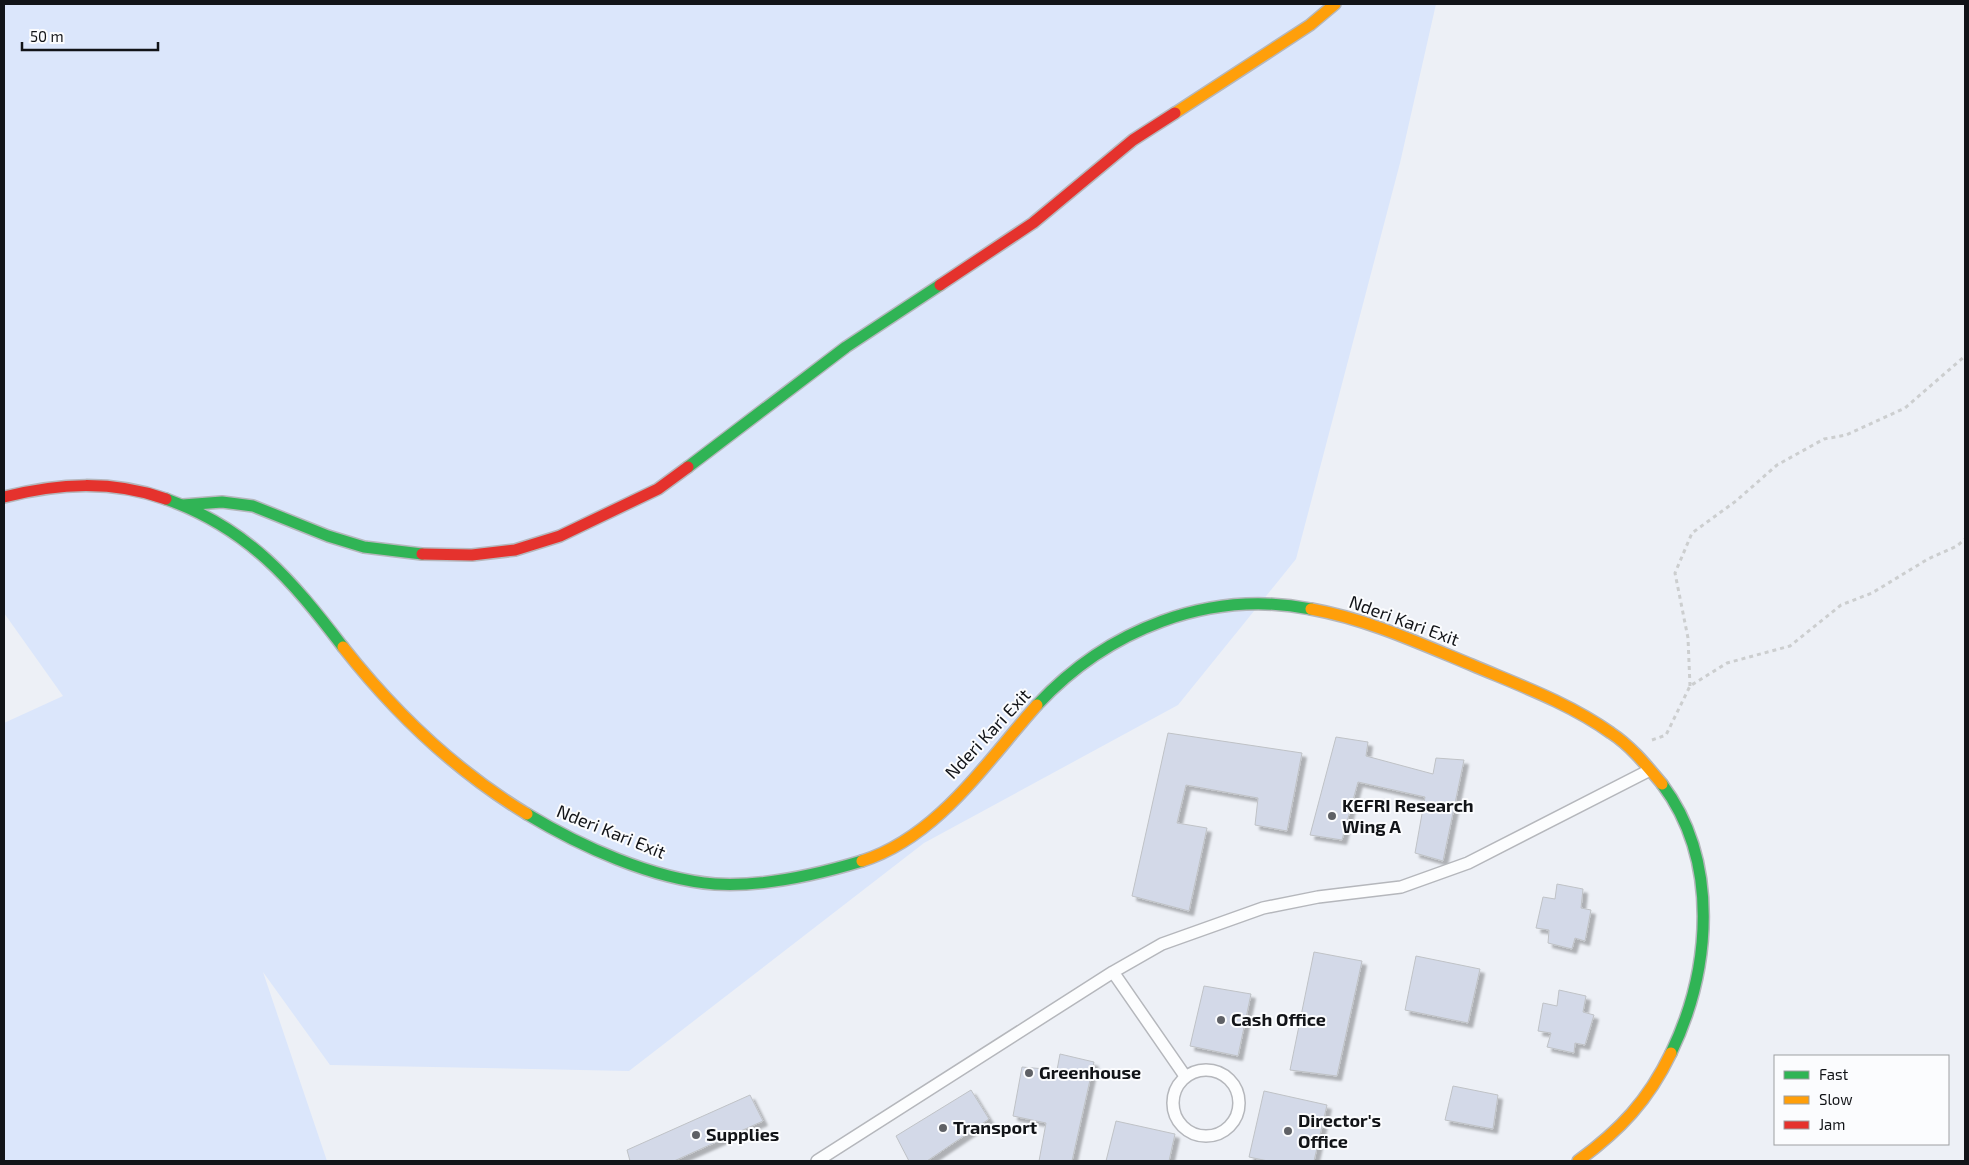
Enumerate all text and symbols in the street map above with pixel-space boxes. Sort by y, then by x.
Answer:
scale bar [22,20,159,52]
text: 50 m [30,27,64,45]
street label: Nderi Kari Exit [1346,590,1462,650]
street label: Nderi Kari Exit [940,683,1035,783]
place label: KEFRI Research Wing A [1342,794,1474,837]
street label: Nderi Kari Exit [554,799,669,863]
marker: KEFRI Research Wing A [1326,810,1338,822]
place label: Cash Office [1231,1008,1326,1030]
marker: Cash Office [1215,1014,1227,1026]
legend [1774,1055,1949,1145]
place label: Greenhouse [1039,1061,1141,1083]
text: Fast [1819,1065,1849,1083]
marker: Greenhouse [1023,1067,1035,1079]
text: Slow [1819,1090,1853,1108]
place label: Director's Office [1298,1109,1381,1152]
text: Jam [1819,1115,1845,1133]
place label: Transport [953,1116,1038,1138]
marker: Transport [937,1122,949,1134]
place label: Supplies [706,1123,779,1145]
marker: Director's Office [1282,1125,1294,1137]
marker: Supplies [690,1129,702,1141]

